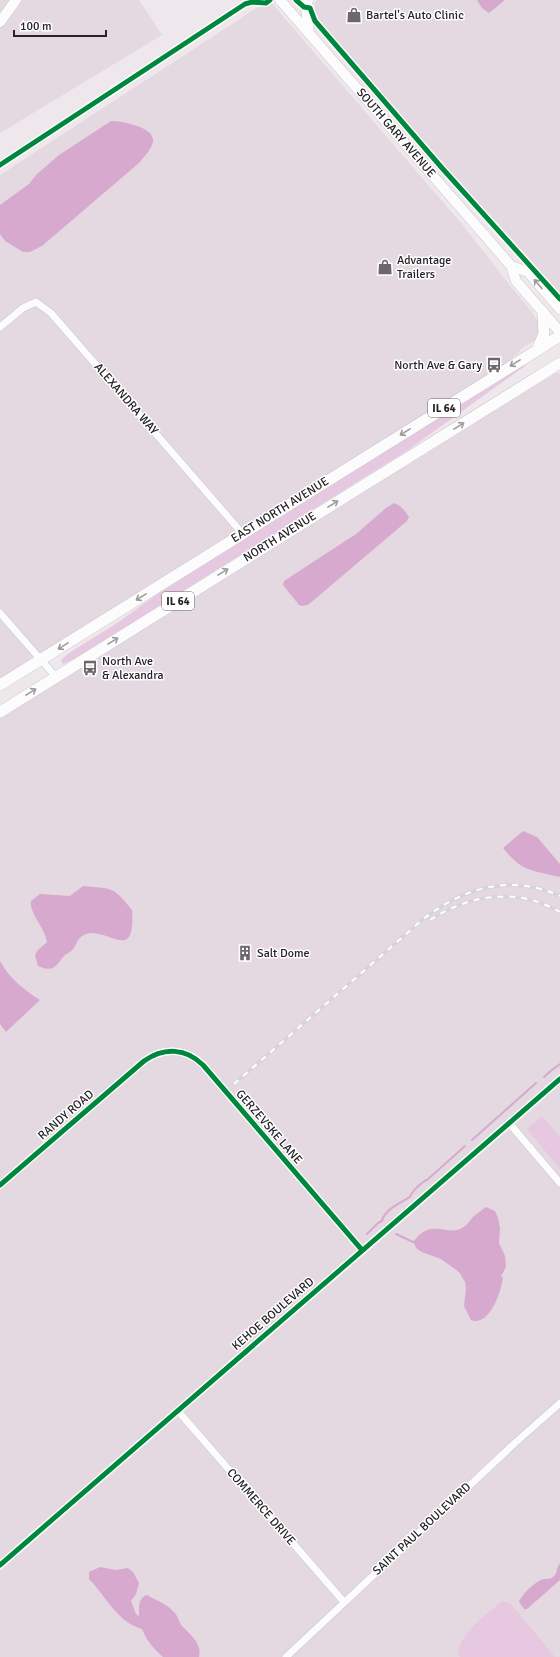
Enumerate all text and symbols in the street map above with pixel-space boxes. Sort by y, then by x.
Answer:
shop icon: Bartel's Auto Clinic [345,6,363,24]
place label: Bartel's Auto Clinic [366,8,464,23]
scale bar [14,12,106,38]
text: 100 m [20,19,52,34]
street label: SOUTH GARY AVENUE [353,85,439,181]
place label: Advantage Trailers [397,253,451,282]
shop icon: Advantage Trailers [376,258,394,276]
one-way arrow [534,279,543,289]
bus stop icon: North Ave & Gary [485,356,503,374]
place label: North Ave & Gary [394,358,482,373]
one-way arrow [510,359,521,367]
street label: ALEXANDRA WAY [91,360,161,438]
road number: IL 64 [428,399,460,417]
one-way arrow [453,421,465,429]
one-way arrow [399,429,411,437]
street label: EAST NORTH AVENUE [229,474,331,546]
one-way arrow [327,500,338,508]
street label: NORTH AVENUE [241,509,319,565]
one-way arrow [217,568,229,576]
road number: IL 64 [162,592,194,610]
one-way arrow [136,593,147,601]
one-way arrow [107,637,119,645]
one-way arrow [57,642,69,650]
place label: North Ave & Alexandra [102,654,164,683]
bus stop icon: North Ave & Alexandra [81,659,99,677]
one-way arrow [25,688,36,696]
building icon: Salt Dome [236,944,254,962]
place label: Salt Dome [257,946,310,961]
street label: RANDY ROAD [35,1087,97,1143]
street label: GERZEVSKE LANE [233,1087,306,1167]
street label: KEHOE BOULEVARD [229,1274,317,1354]
street label: COMMERCE DRIVE [223,1465,299,1549]
street label: SAINT PAUL BOULEVARD [370,1479,474,1578]

